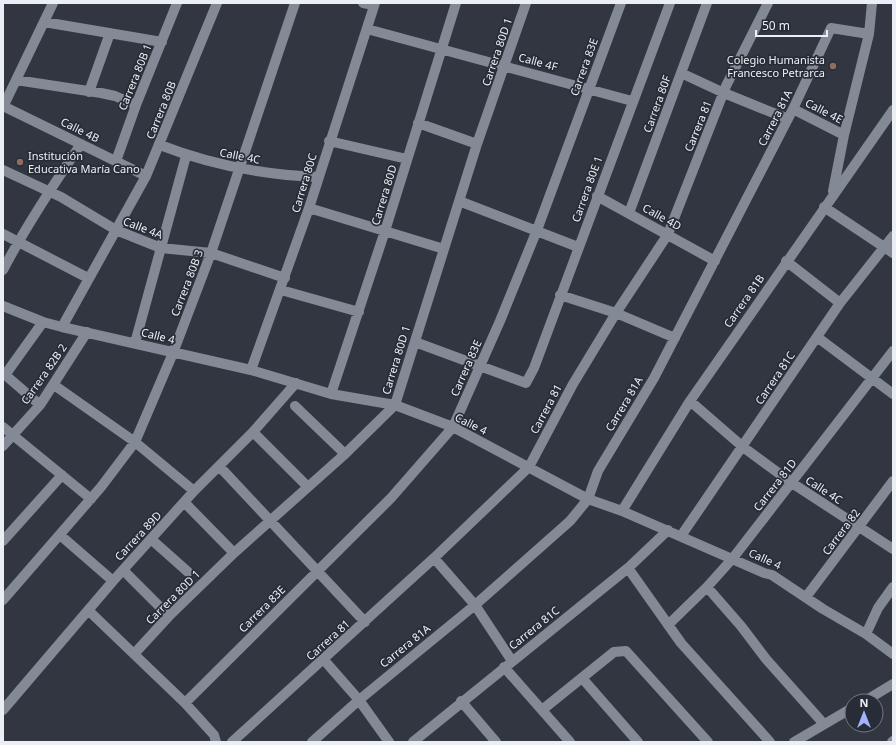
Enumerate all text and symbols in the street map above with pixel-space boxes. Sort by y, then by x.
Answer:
scale bar [756,12,827,38]
street label: Carrera 80D 1 [478,16,515,88]
text: 50 m [762,17,790,34]
street label: Carrera 83E [566,36,601,98]
street label: Carrera 80B 1 [114,41,155,112]
street label: Calle 4F [517,49,560,74]
place label: Colegio Humanista Francesco Petrarca [727,52,825,80]
marker: Colegio Humanista Francesco Petrarca [828,61,838,71]
street label: Carrera 80F [639,73,674,135]
street label: Carrera 80B [142,79,179,141]
street label: Carrera 81A [754,86,796,148]
street label: Calle 4E [803,95,846,126]
street label: Carrera 81 [680,98,715,154]
street label: Calle 4B [58,114,102,145]
street label: Calle 4C [218,144,262,167]
place label: Institución Educativa María Cano [28,148,140,176]
street label: Carrera 80C [287,151,320,214]
street label: Carrera 80E 1 [568,154,605,224]
marker: Institución Educativa María Cano [15,157,25,167]
street label: Carrera 80D [367,163,400,227]
street label: Calle 4D [640,200,684,233]
street label: Calle 4A [121,213,166,242]
street label: Carrera 80B 3 [167,247,206,318]
street label: Carrera 81B [720,271,767,330]
street label: Calle 4 [140,324,177,347]
street label: Carrera 80D 1 [378,324,413,396]
street label: Carrera 83E [446,337,485,398]
street label: Carrera 82B 2 [17,341,70,407]
street label: Carrera 81C [751,348,798,407]
street label: Carrera 81A [601,373,646,434]
street label: Carrera 81 [526,381,565,436]
street label: Calle 4 [453,409,490,438]
street label: Carrera 81D [750,456,800,514]
street label: Calle 4C [803,472,846,507]
street label: Carrera 82 [818,506,863,558]
street label: Carrera 89D [111,508,164,564]
street label: Calle 4 [747,545,785,573]
street label: Carrera 80D 1 [142,566,203,627]
street label: Carrera 83E [235,582,288,635]
street label: Carrera 81C [505,603,562,653]
street label: Carrera 81 [303,616,353,663]
street label: Carrera 81A [376,620,434,671]
north arrow [844,693,884,733]
text: N [860,695,868,710]

